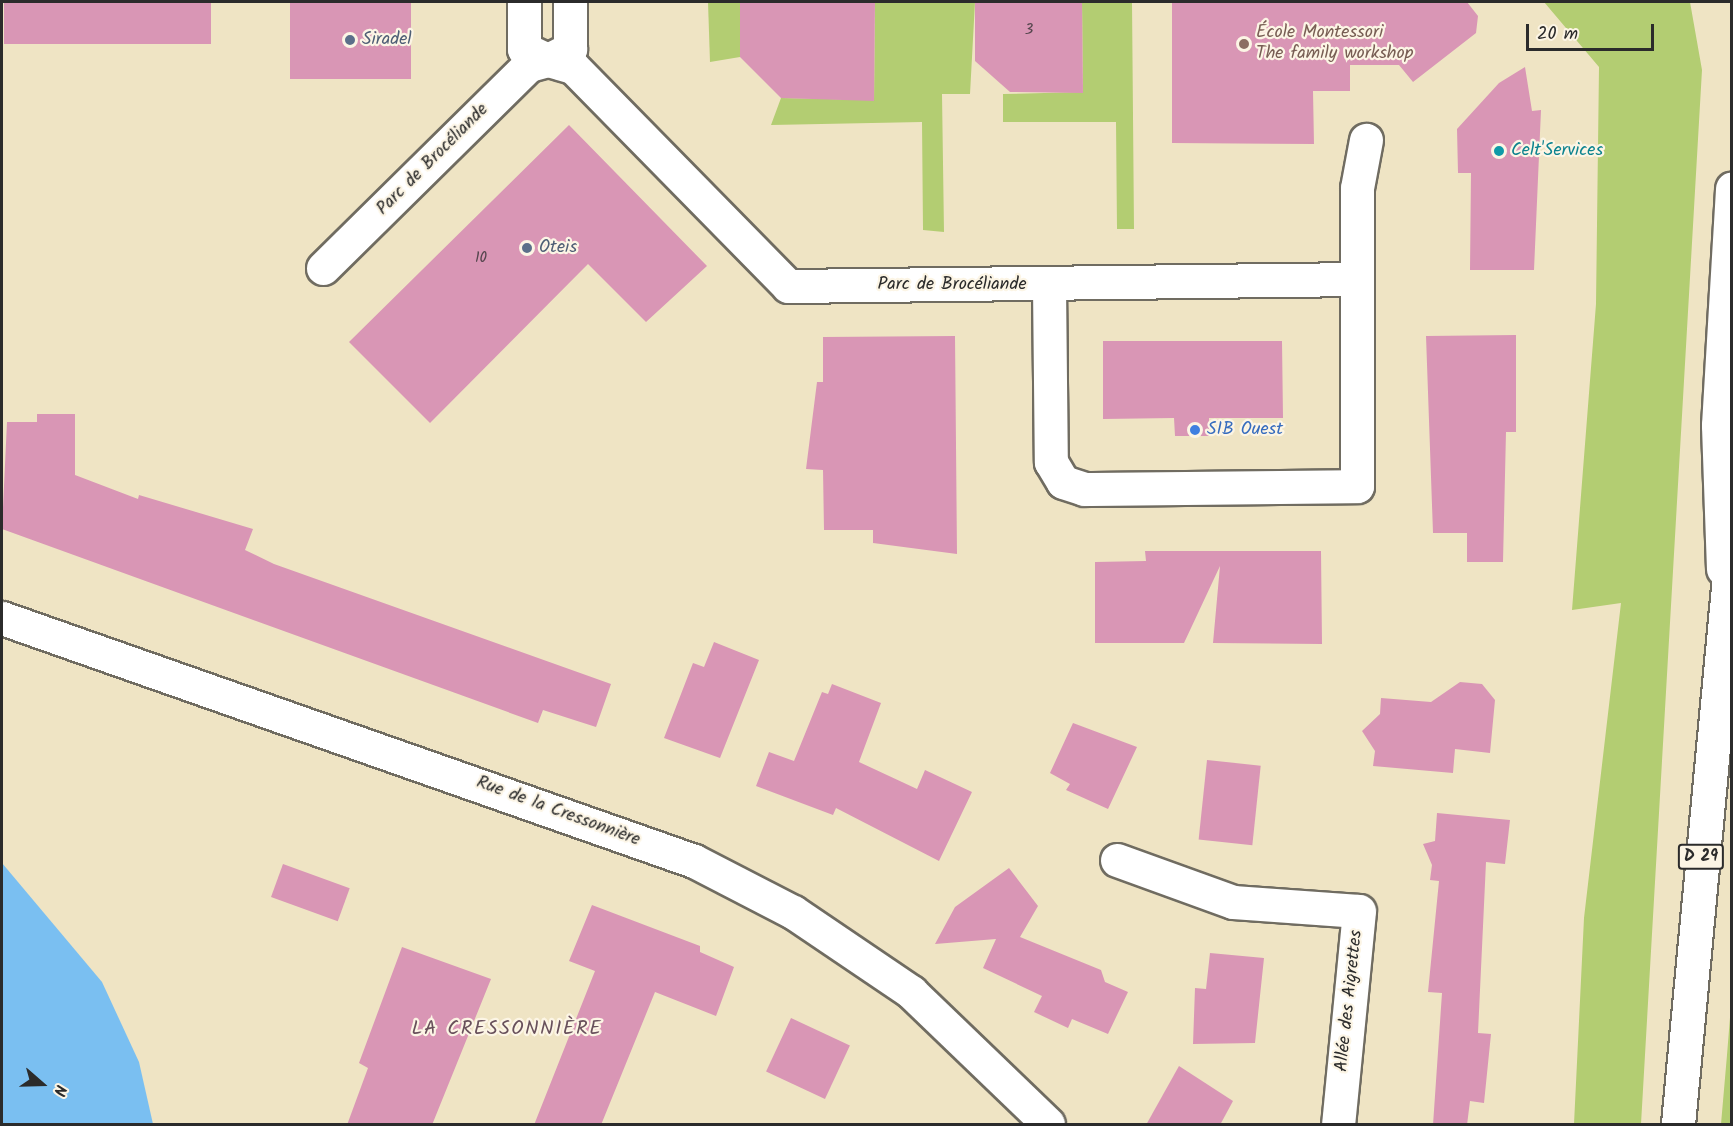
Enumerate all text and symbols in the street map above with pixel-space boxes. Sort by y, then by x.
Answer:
scale bar [1529,12,1656,50]
text: 20 m [1537,20,1578,49]
house number: 3 [1025,22,1033,40]
place label: École Montessori The family workshop [1256,23,1413,66]
place label: Siradel [362,29,412,51]
marker: Siradel [343,33,357,47]
marker: École Montessori The family workshop [1237,37,1251,51]
street label: Parc de Brocéliande [373,100,493,220]
place label: Celt'Services [1511,140,1603,162]
marker: Celt'Services [1492,144,1506,158]
place label: Oteis [539,237,577,259]
marker: Oteis [520,241,534,255]
house number: 10 [475,250,487,268]
street label: Parc de Brocéliande [878,274,1026,296]
place label: SIB Ouest [1207,419,1283,441]
marker: SIB Ouest [1188,423,1202,437]
street label: Rue de la Cressonnière [473,772,643,852]
road number: D 29 [1677,844,1725,870]
street label: Allée des Aigrettes [1332,929,1368,1073]
district label: LA CRESSONNIÈRE [412,1017,602,1041]
north arrow [12,1054,72,1114]
text: N [46,1081,73,1099]

